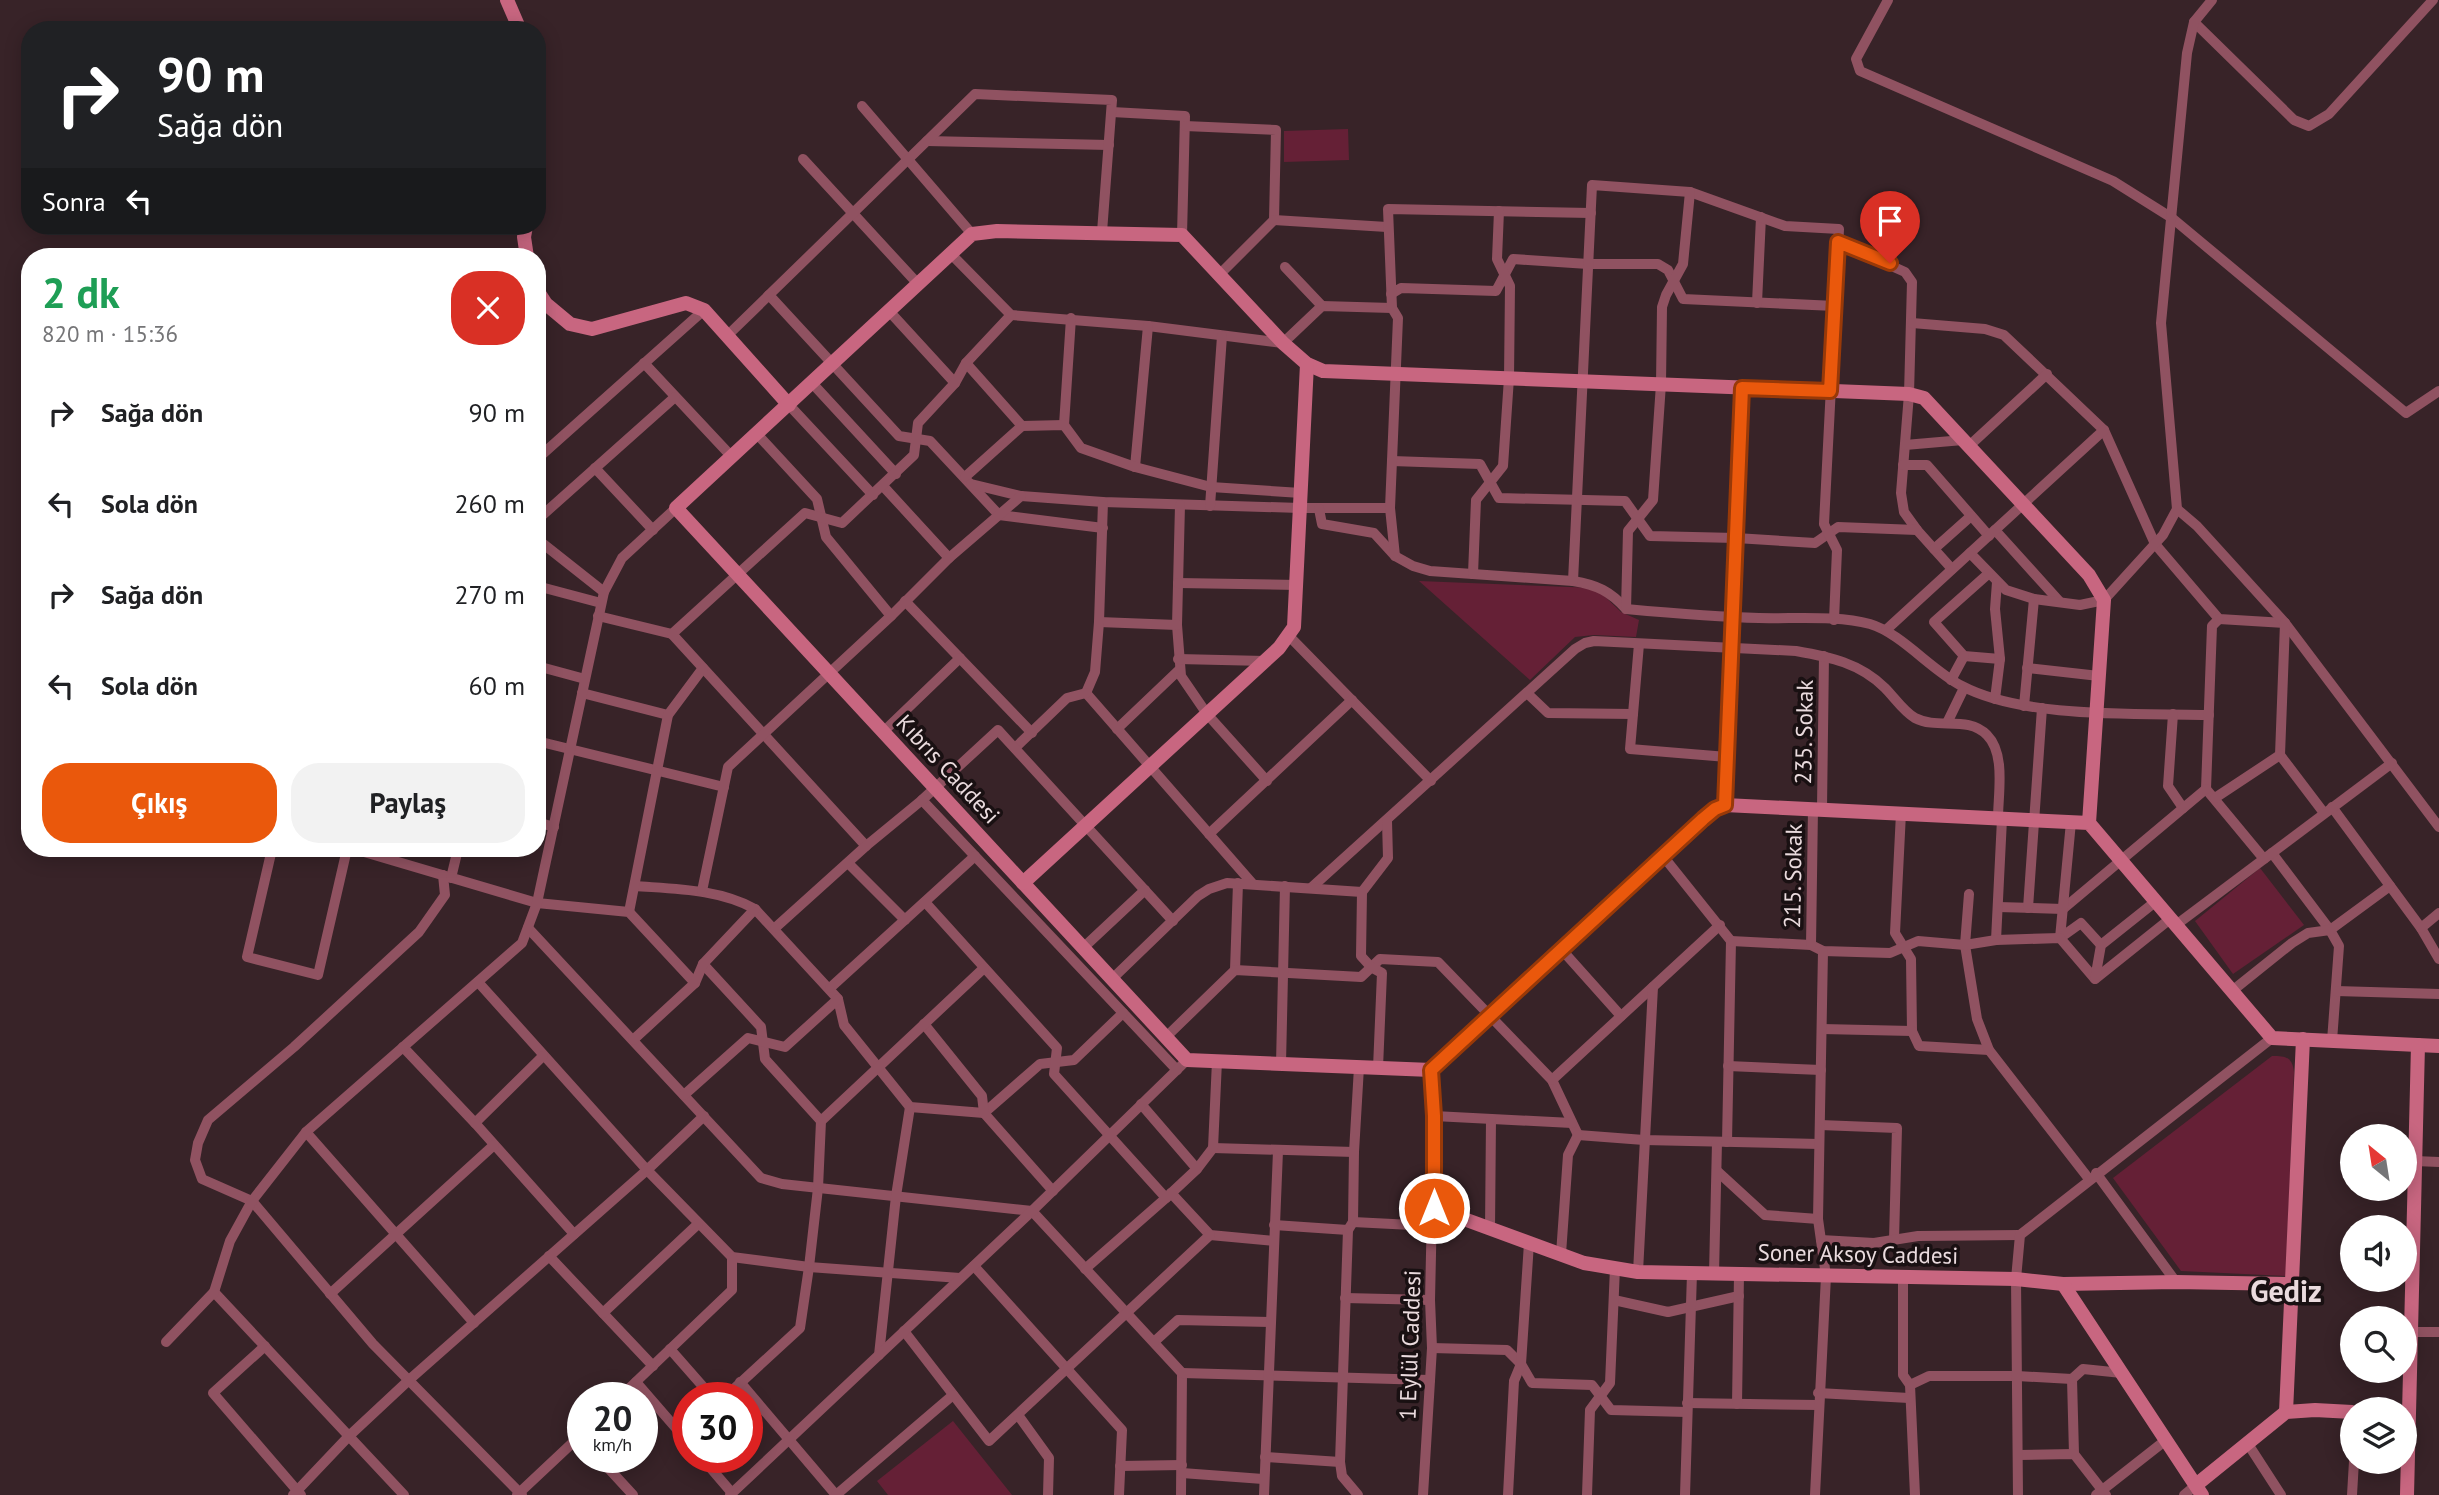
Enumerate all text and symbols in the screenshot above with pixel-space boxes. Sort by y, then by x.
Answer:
text: 90 m [157,42,264,106]
icon: right [42,49,133,140]
text: Sağa dön [157,104,283,146]
icon: left [120,182,158,220]
text: Sonra [42,185,106,218]
pin [1860,191,1920,263]
icon: arrive [1871,202,1909,240]
text: 2 dk [42,265,120,320]
button: close [451,271,525,345]
text: 820 m · 15:36 [42,319,178,348]
icon: right [42,394,80,432]
text: Sağa dön [101,396,203,429]
text: 90 m [469,396,525,429]
icon: left [42,485,80,523]
text: Sola dön [101,487,198,520]
text: 260 m [454,487,525,520]
icon: right [42,576,80,614]
text: Sağa dön [101,578,203,611]
text: 270 m [454,578,525,611]
icon: left [42,667,80,705]
text: Sola dön [101,669,198,702]
text: 60 m [469,669,525,702]
street label: 235. Sokak [1788,679,1819,785]
street label: Kıbrıs Caddesi [890,708,1006,829]
button: Çıkış [42,763,277,843]
button: Paylaş [291,763,525,843]
street label: 215. Sokak [1777,823,1808,929]
north arrow [2340,1124,2417,1200]
map controls [2340,1124,2417,1474]
position arrow [1397,1171,1471,1245]
button: sound [2340,1215,2417,1292]
street label: Soner Aksoy Caddesi [1757,1237,1959,1270]
street label: 1 Eylül Caddesi [1392,1269,1427,1421]
district label: Gediz [2250,1271,2322,1310]
button: search [2340,1306,2417,1383]
speed limit sign: 30 [672,1382,763,1473]
text: 20 [593,1395,632,1441]
button: layers [2340,1397,2417,1474]
text: km/h [593,1433,632,1456]

